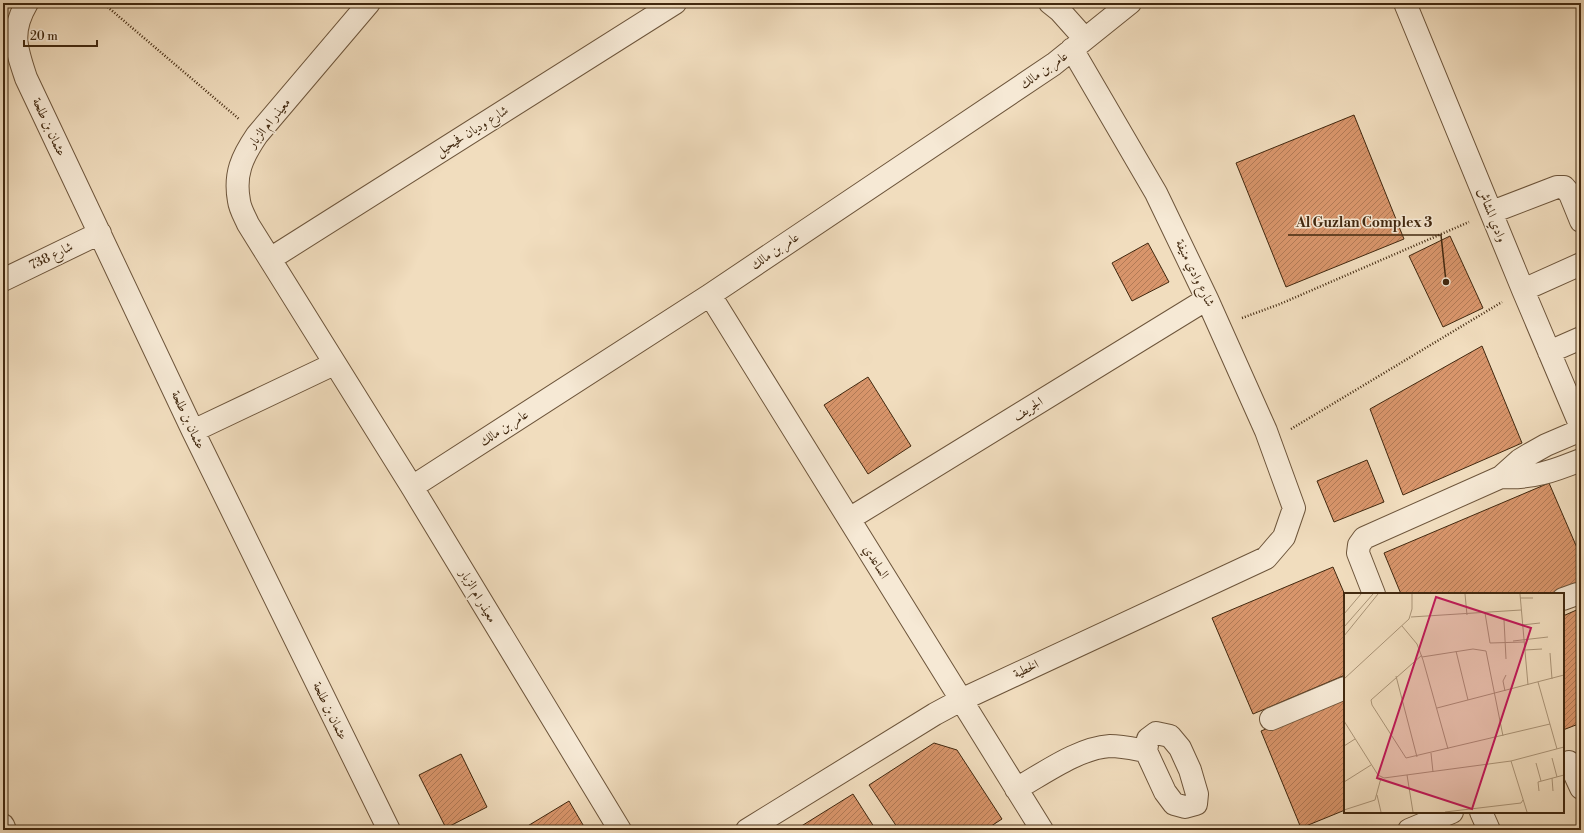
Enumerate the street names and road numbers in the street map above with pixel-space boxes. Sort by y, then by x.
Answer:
street label: عامر بن مالك [1017,48,1072,93]
street label: عثمان بن طلحة [29,95,69,159]
street label: معيذر ام الزبار [243,95,296,155]
street label: شارع وديان فحيحيل [433,102,513,162]
street label: وادي المشاش [1472,185,1510,245]
street label: عامر بن مالك [748,229,803,274]
street label: شارع وادي منيفة [1169,237,1218,311]
street label: شارع 738 [26,239,77,276]
street label: عثمان بن طلحة [168,388,208,452]
street label: الجريف [1010,393,1046,424]
street label: عامر بن مالك [477,406,532,450]
street label: الساعدي [858,542,893,583]
street label: معيذر ام الزبار [452,565,500,627]
street label: الخطية [1011,656,1041,682]
street label: عثمان بن طلحة [309,679,351,743]

